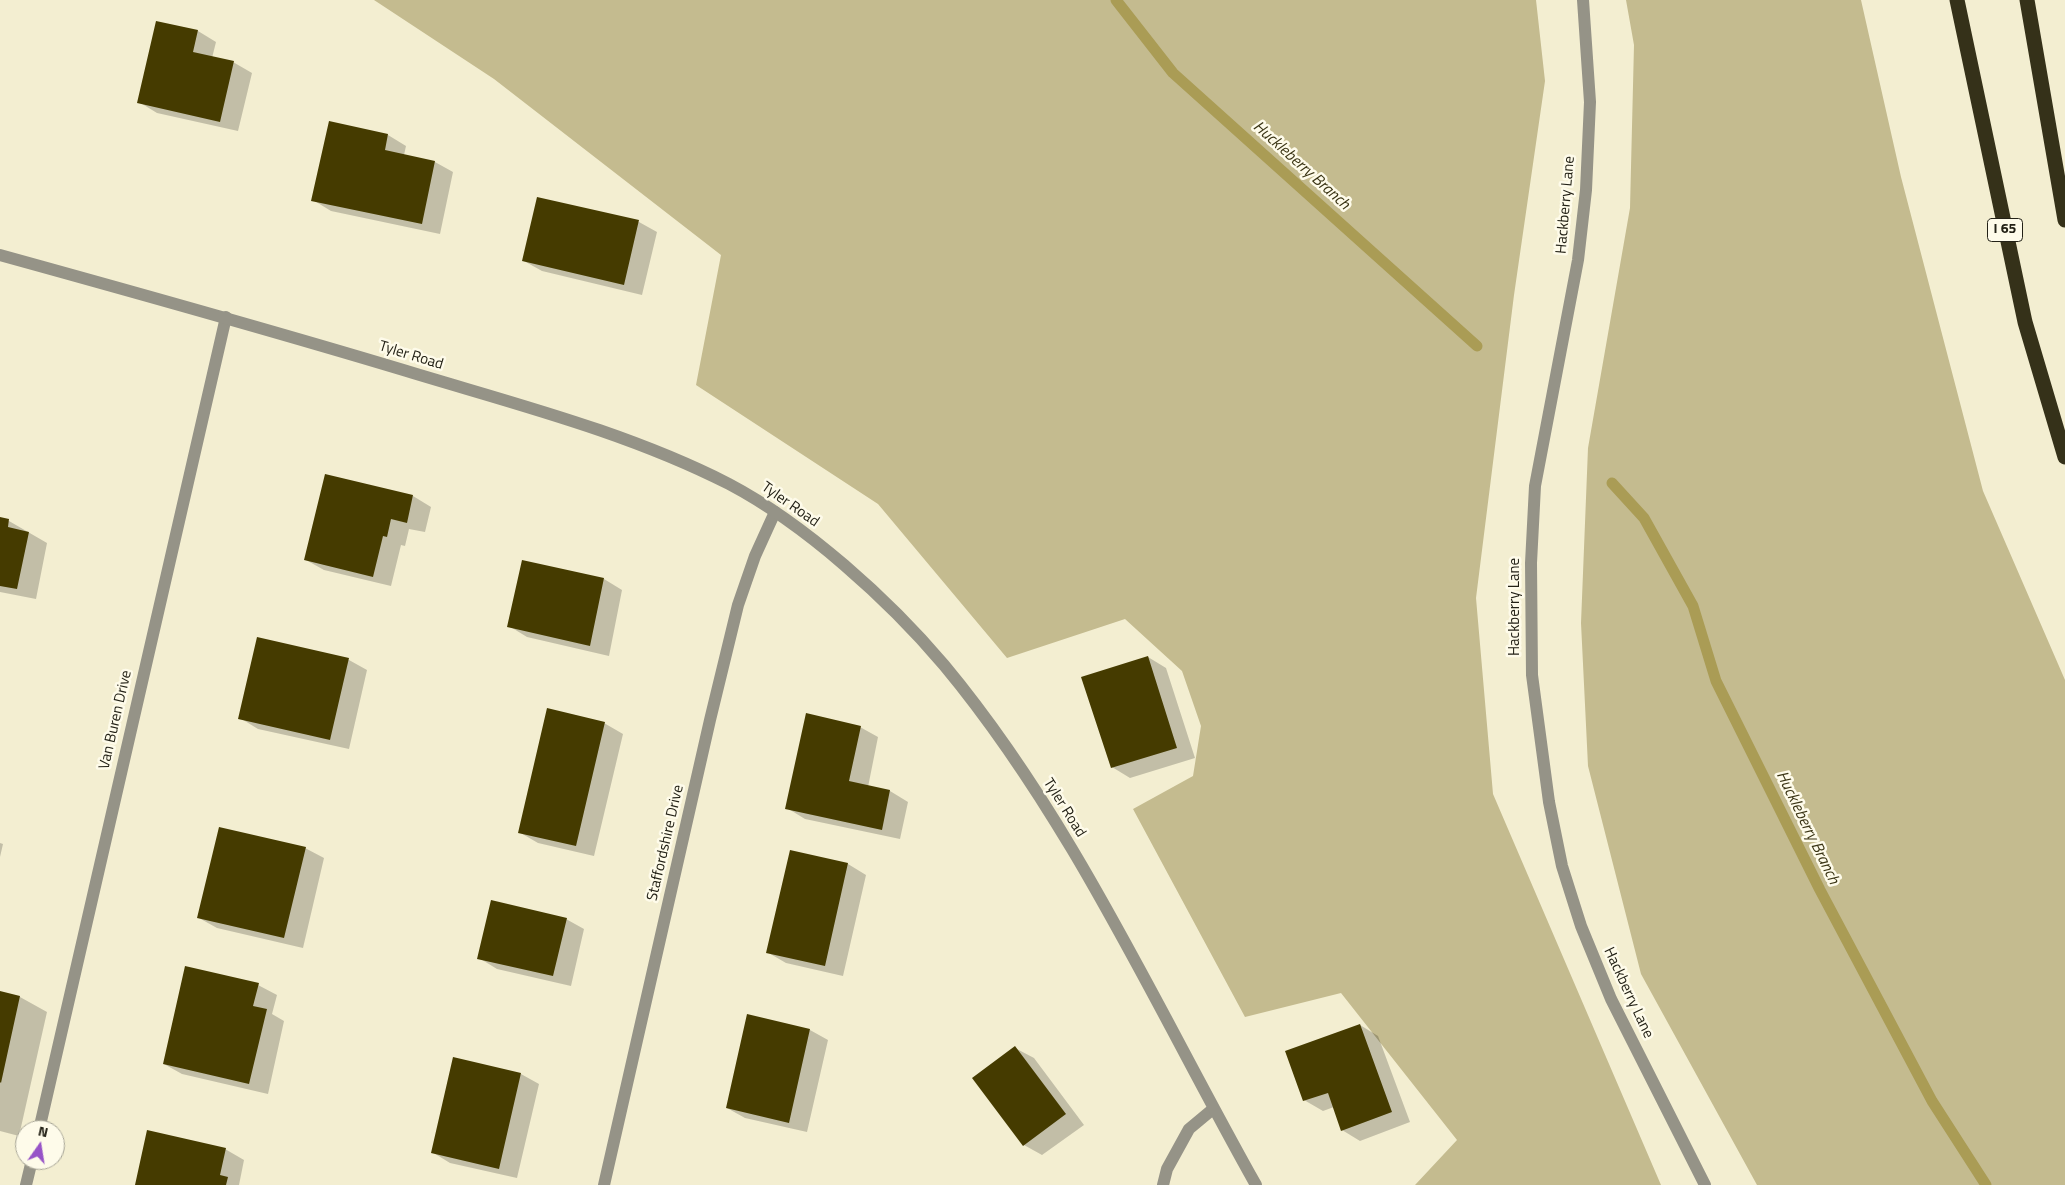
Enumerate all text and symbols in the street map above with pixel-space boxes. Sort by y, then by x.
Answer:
water label: Huckleberry Branch [1249,118,1353,214]
street label: Hackberry Lane [1553,155,1579,255]
road number: I 65 [1988,218,2022,242]
street label: Tyler Road [377,338,445,374]
street label: Tyler Road [758,479,822,531]
street label: Hackberry Lane [1506,558,1524,656]
street label: Van Buren Drive [96,669,136,771]
water label: Huckleberry Branch [1771,768,1843,888]
street label: Tyler Road [1039,775,1089,841]
street label: Staffordshire Drive [644,783,688,903]
street label: Hackberry Lane [1599,945,1657,1041]
north arrow [15,1120,65,1170]
text: N [36,1120,50,1142]

